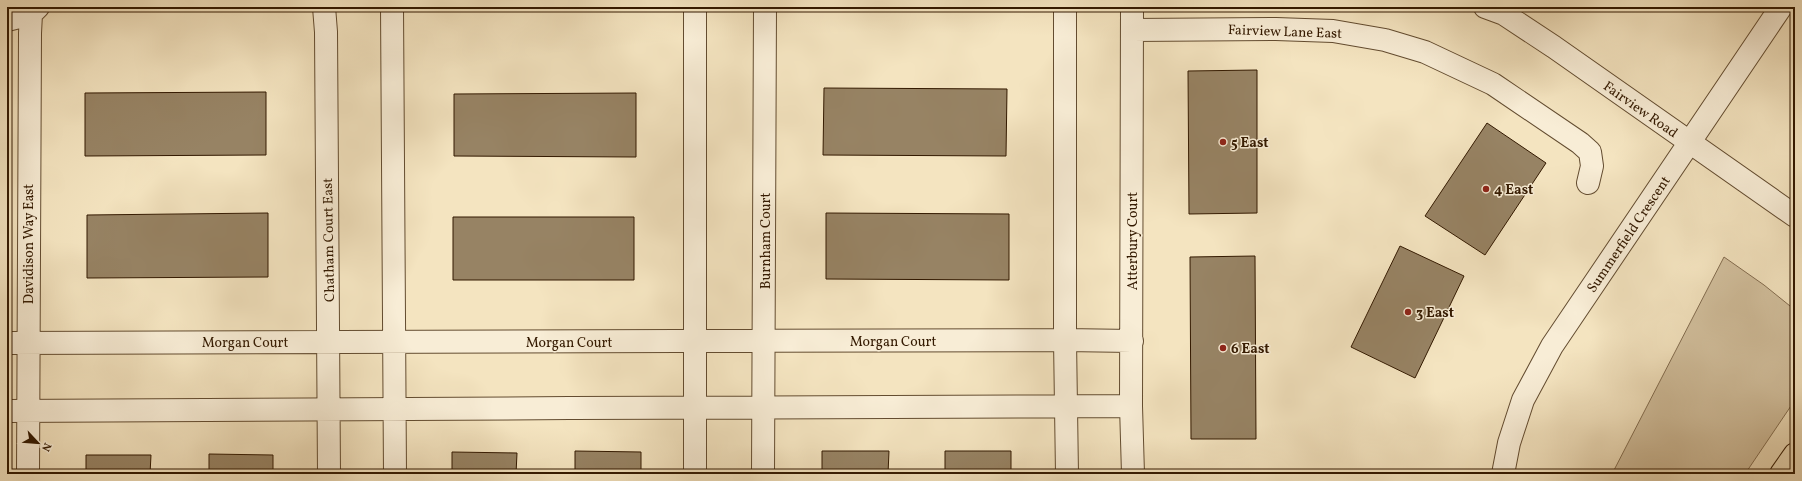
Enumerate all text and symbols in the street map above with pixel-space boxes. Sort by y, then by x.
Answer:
street label: Fairview Lane East [1227,21,1343,44]
street label: Fairview Road [1599,77,1681,143]
place label: 5 East [1231,134,1269,153]
marker: 5 East [1218,137,1228,147]
street label: Summerfield Crescent [1583,173,1675,297]
street label: Chatham Court East [319,178,340,302]
place label: 4 East [1494,181,1533,200]
street label: Davidison Way East [20,184,39,304]
marker: 4 East [1481,184,1491,194]
street label: Atterbury Court [1124,192,1143,290]
street label: Burnham Court [757,193,776,289]
place label: 3 East [1416,304,1454,323]
marker: 3 East [1403,307,1413,317]
street label: Morgan Court [850,333,936,352]
street label: Morgan Court [202,334,288,353]
street label: Morgan Court [526,334,612,353]
place label: 6 East [1231,340,1269,359]
marker: 6 East [1218,343,1228,353]
north arrow [18,423,58,463]
text: N [37,440,54,454]

